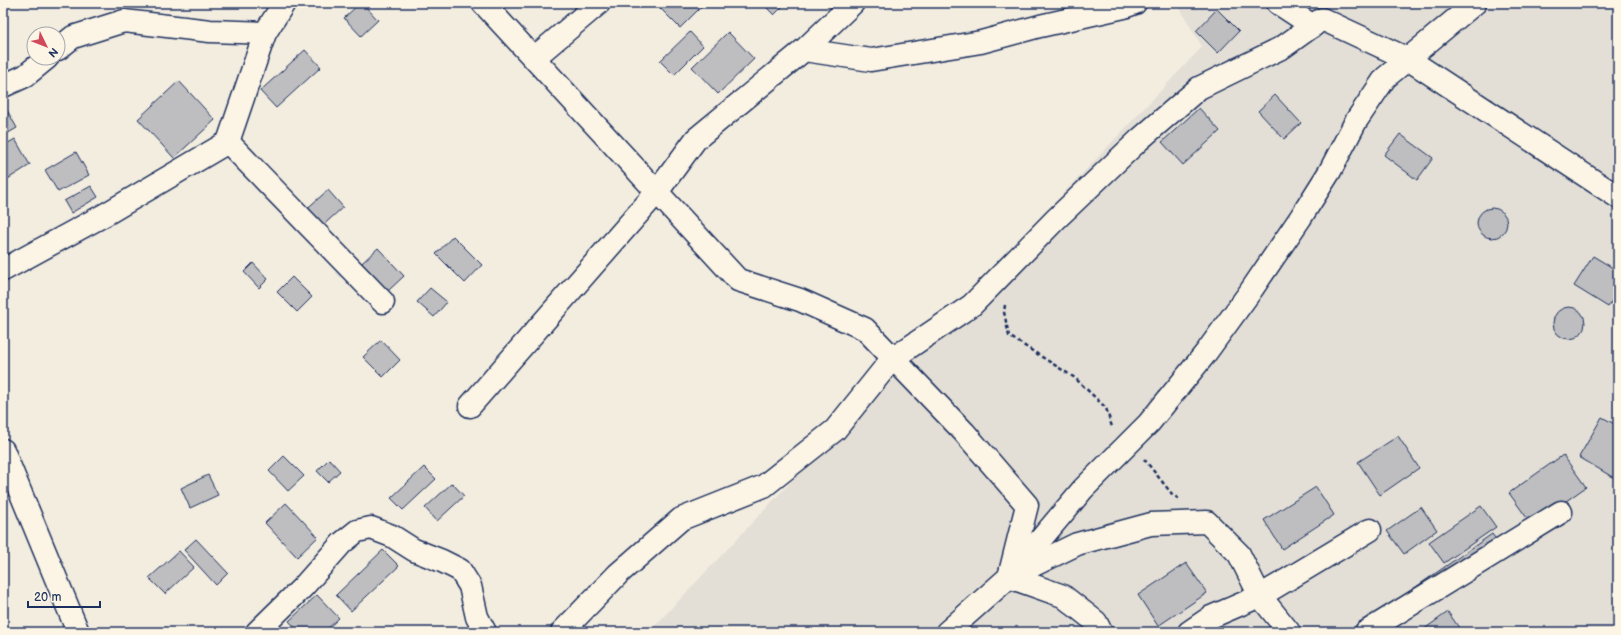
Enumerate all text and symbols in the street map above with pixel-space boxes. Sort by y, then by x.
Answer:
north arrow [26,26,66,66]
text: N [45,45,61,60]
scale bar [28,583,100,609]
text: 20 m [34,590,61,605]

